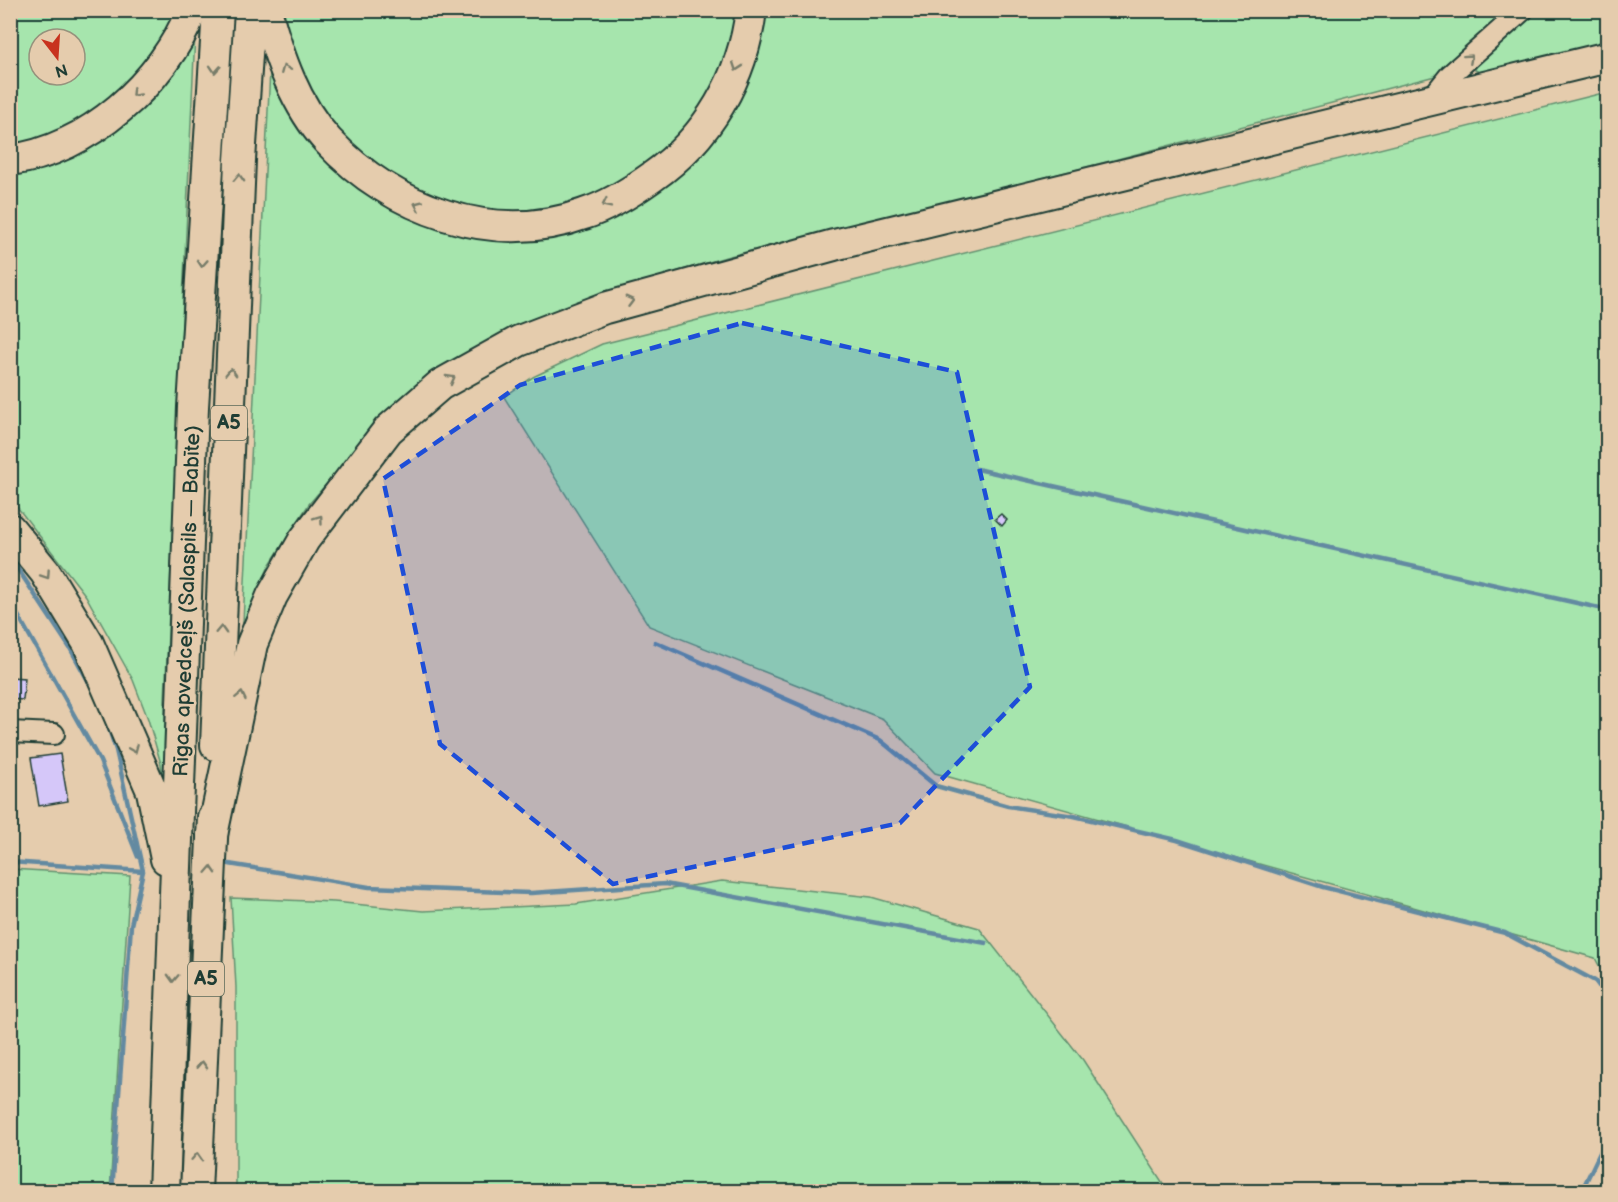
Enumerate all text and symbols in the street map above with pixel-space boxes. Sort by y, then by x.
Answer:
north arrow [27,27,87,87]
one-way arrow [1462,54,1473,65]
text: N [52,59,69,81]
one-way arrow [732,61,745,72]
one-way arrow [208,64,221,73]
one-way arrow [280,65,292,76]
one-way arrow [132,85,143,96]
one-way arrow [233,173,246,182]
one-way arrow [602,197,613,209]
one-way arrow [413,201,424,213]
one-way arrow [196,259,209,268]
one-way arrow [624,296,634,308]
one-way arrow [225,368,238,377]
one-way arrow [445,374,456,386]
road number: A5 [211,406,247,440]
street label: Rīgas apvedceļš (Salaspils — Babīte) [168,425,206,777]
one-way arrow [312,515,323,526]
one-way arrow [39,569,51,579]
one-way arrow [214,626,227,635]
one-way arrow [234,691,247,701]
one-way arrow [127,742,139,753]
one-way arrow [204,865,217,874]
road number: A5 [188,962,224,996]
one-way arrow [166,973,179,982]
one-way arrow [195,1060,208,1069]
one-way arrow [191,1153,204,1162]

